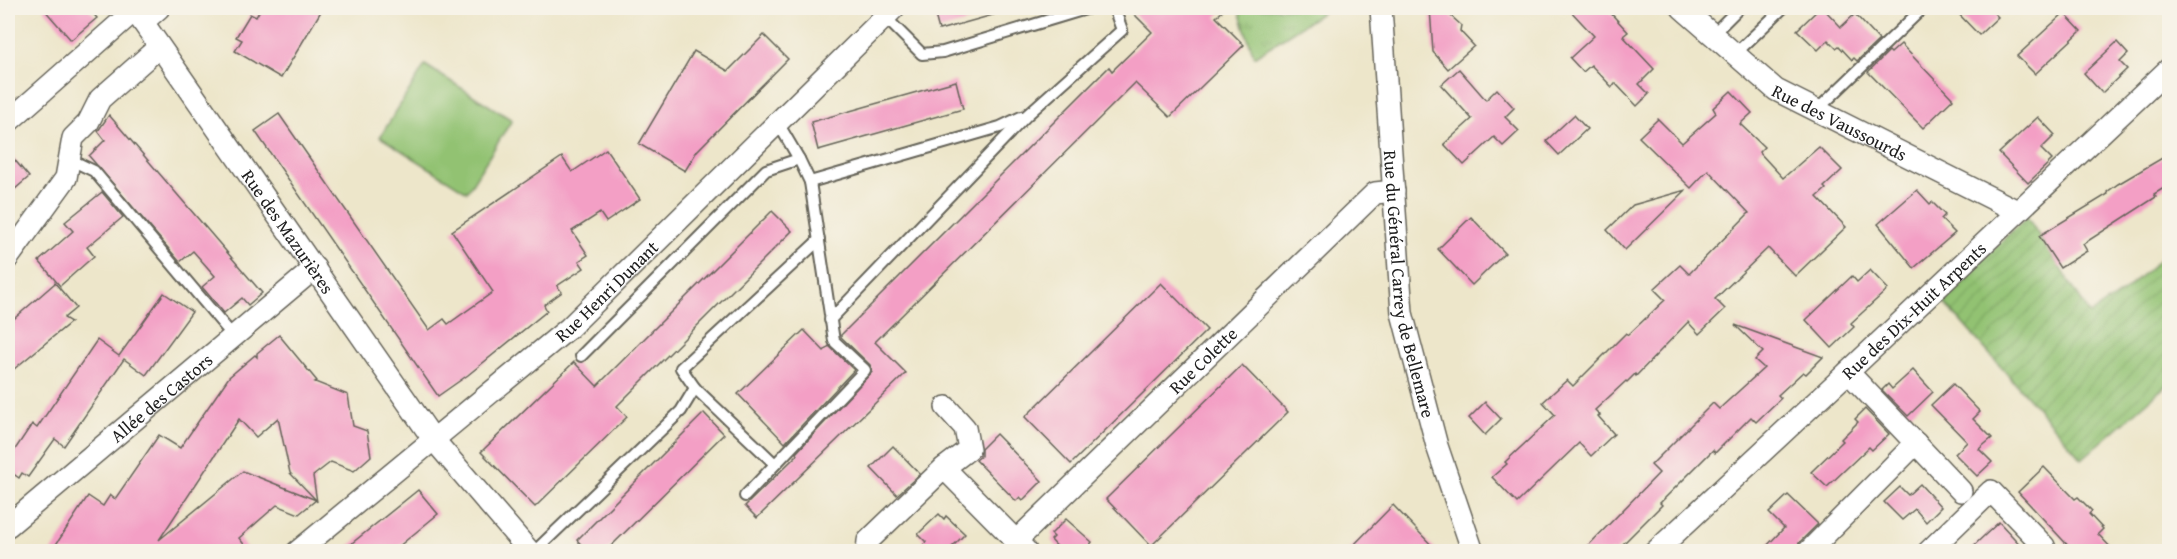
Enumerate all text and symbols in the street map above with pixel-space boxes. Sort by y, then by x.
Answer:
street label: Rue des Vaussourds [1767,77,1912,167]
street label: Rue du Général Carrey de Bellemare [1377,149,1442,421]
street label: Rue des Mazurières [236,163,341,299]
street label: Rue Henri Dunant [549,234,665,348]
street label: Rue des Dix-Huit Arpents [1835,235,1992,385]
street label: Rue Colette [1162,320,1243,400]
street label: Allée des Castors [104,346,218,448]

